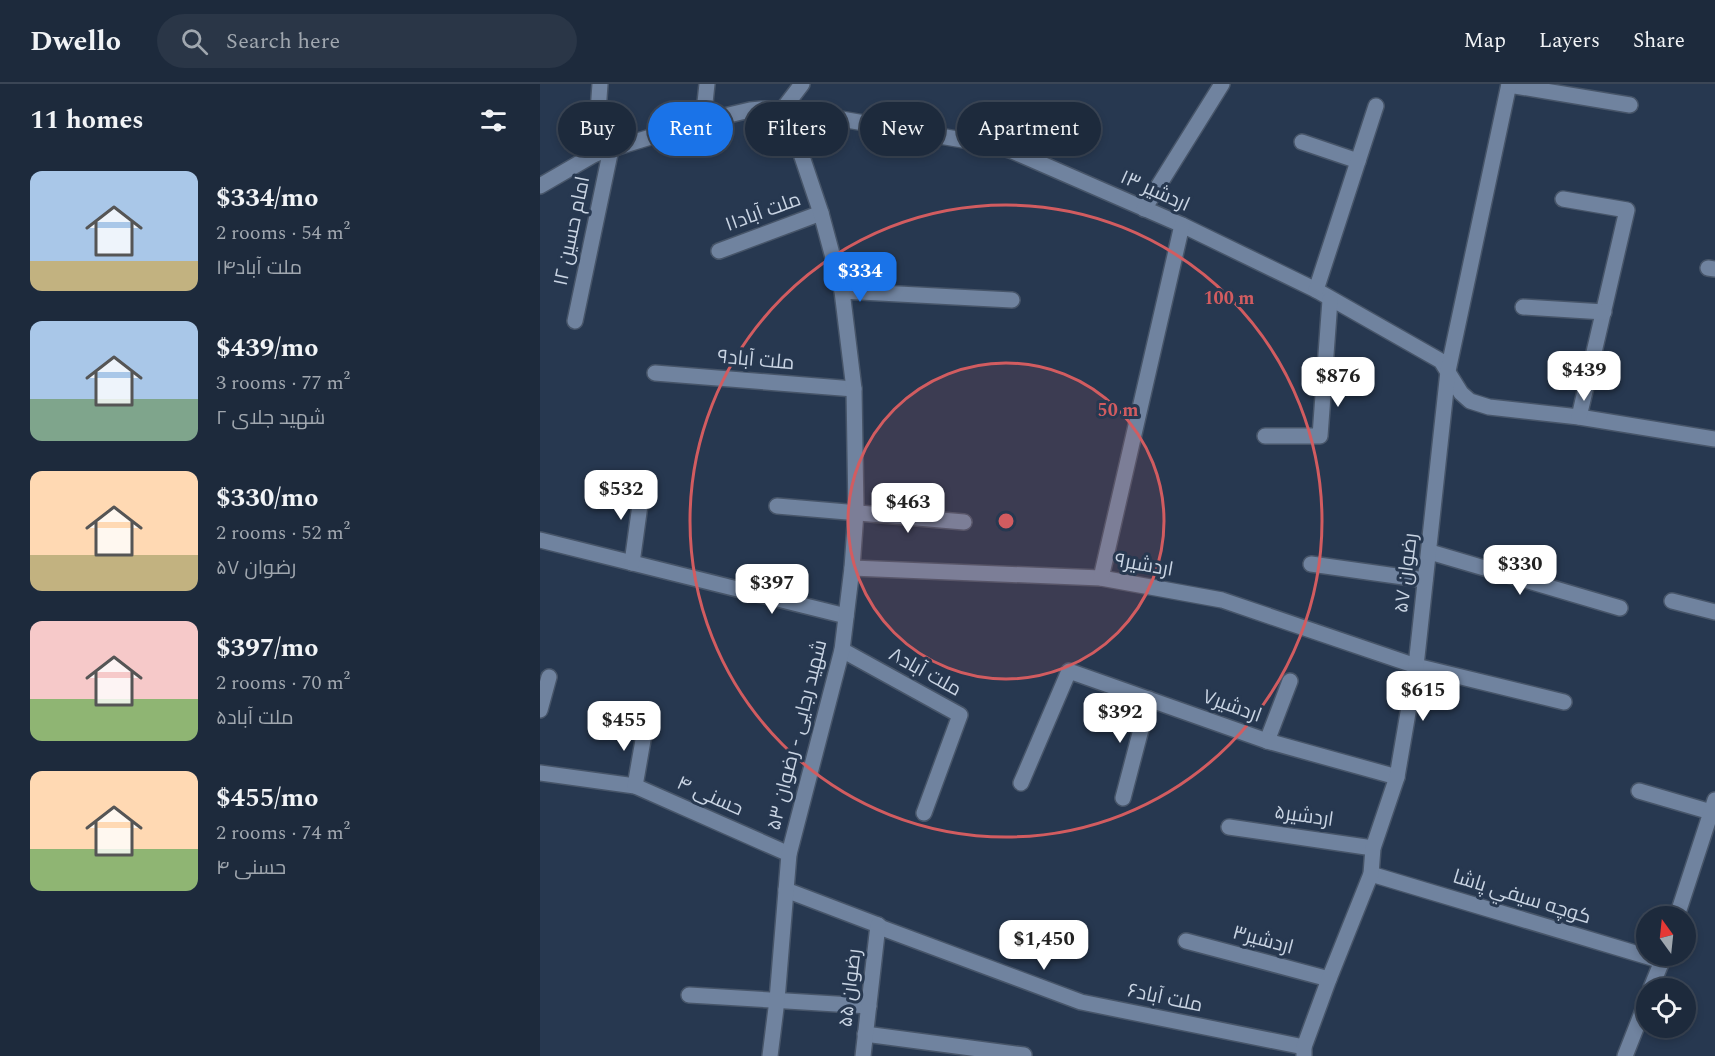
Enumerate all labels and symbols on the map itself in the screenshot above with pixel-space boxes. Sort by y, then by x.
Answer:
street label: اردشیر ۱۳ [1115,162,1195,220]
street label: امام حسین ۱۲ [546,173,598,289]
street label: ملت آباد۱۱ [721,184,805,240]
pin: $334 [824,252,896,303]
text: 100 m [1203,285,1255,312]
street label: ملت آباد۹ [716,342,796,378]
pin: $439 [1548,351,1620,402]
pin: $876 [1302,357,1374,408]
text: 50 m [1098,397,1138,424]
pin: $532 [585,470,657,521]
pin: $463 [872,483,944,534]
centre of rings [996,511,1016,531]
street label: رضوان ۵۷ [1386,531,1426,615]
street label: اردشیر۹ [1112,545,1176,585]
pin: $330 [1484,545,1556,596]
pin: $397 [736,564,808,615]
street label: شهید رجایی - رضوان ۵۳ [759,637,835,833]
street label: ملت آباد۸ [883,640,967,704]
pin: $615 [1387,671,1459,722]
street label: اردشیر۷ [1198,681,1266,731]
pin: $392 [1084,693,1156,744]
pin: $455 [588,701,660,752]
street label: حسنی ۴ [672,768,748,824]
street label: اردشیر۵ [1272,797,1336,835]
street label: كوچه سيفي پاشا [1449,862,1595,932]
north arrow [1636,906,1696,966]
street label: اردشیر۳ [1229,917,1297,963]
pin: $1,450 [995,920,1093,971]
street label: رضوان ۵۵ [830,947,870,1029]
street label: ملت آباد۶ [1125,975,1205,1021]

